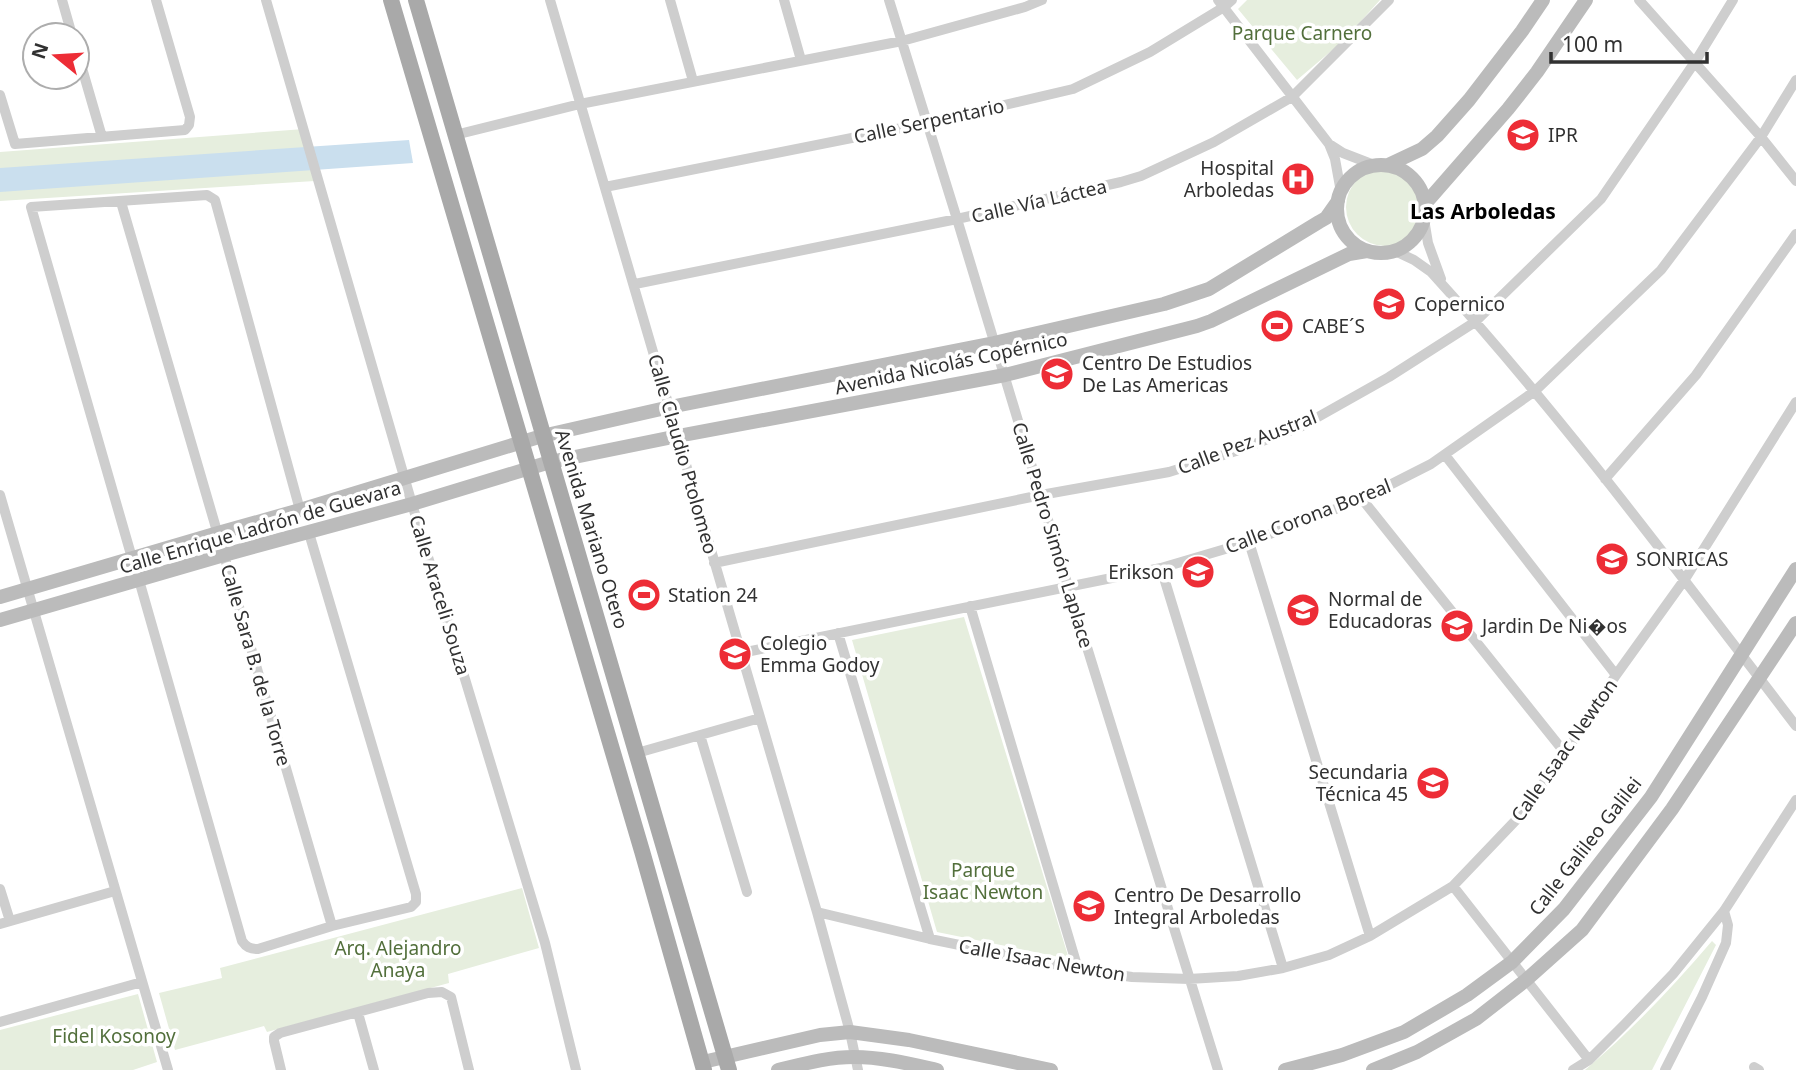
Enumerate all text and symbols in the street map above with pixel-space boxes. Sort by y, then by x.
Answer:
park label: Parque Carnero [1232,20,1372,46]
north arrow [21,21,91,91]
scale bar [1551,21,1707,65]
text: 100 m [1562,30,1623,58]
text: N [25,39,55,62]
street label: Calle Serpentario [851,92,1007,150]
school or university icon: IPR [1504,116,1542,154]
place label: IPR [1548,122,1578,148]
place label: Hospital Arboledas [1184,155,1274,203]
hospital icon: Hospital Arboledas [1279,160,1317,198]
street label: Calle Vía Láctea [969,173,1109,229]
district label: Las Arboledas [1410,197,1556,225]
school or university icon: Copernico [1370,285,1408,323]
place label: Copernico [1414,291,1505,317]
sports icon: CABE´S [1258,307,1296,345]
place label: CABE´S [1302,313,1365,339]
street label: Avenida Nicolás Copérnico [832,326,1070,400]
place label: Centro De Estudios De Las Americas [1082,350,1252,398]
street label: Calle Claudio Ptolomeo [642,351,724,557]
school or university icon: Centro De Estudios De Las Americas [1038,355,1076,393]
street label: Calle Pez Austral [1174,404,1320,480]
street label: Calle Pedro Simón Laplace [1006,419,1100,651]
street label: Avenida Mariano Otero [549,426,635,632]
street label: Calle Corona Boreal [1221,472,1395,560]
street label: Calle Enrique Ladrón de Guevara [116,474,404,580]
street label: Calle Araceli Souza [403,512,477,678]
school or university icon: SONRICAS [1593,540,1631,578]
place label: SONRICAS [1636,546,1729,572]
school or university icon: Erikson [1179,553,1217,591]
place label: Erikson [1108,559,1174,585]
street label: Calle Sara B. de la Torre [215,561,297,769]
sports icon: Station 24 [625,576,663,614]
place label: Station 24 [668,582,758,608]
place label: Normal de Educadoras [1328,586,1432,634]
school or university icon: Normal de Educadoras [1284,591,1322,629]
school or university icon: Jardin De Ni�os [1438,607,1476,645]
place label: Jardin De Ni�os [1480,613,1627,639]
place label: Colegio Emma Godoy [760,630,880,678]
school or university icon: Colegio Emma Godoy [716,635,754,673]
street label: Calle Isaac Newton [1505,673,1623,827]
place label: Secundaria Técnica 45 [1308,759,1408,807]
school or university icon: Secundaria Técnica 45 [1414,764,1452,802]
street label: Calle Galileo Galilei [1523,771,1647,921]
park label: Parque Isaac Newton [923,857,1043,905]
place label: Centro De Desarrollo Integral Arboledas [1114,882,1301,930]
school or university icon: Centro De Desarrollo Integral Arboledas [1070,887,1108,925]
street label: Calle Isaac Newton [957,933,1127,987]
park label: Arq. Alejandro Anaya [334,935,462,983]
park label: Fidel Kosonoy [52,1023,176,1049]

